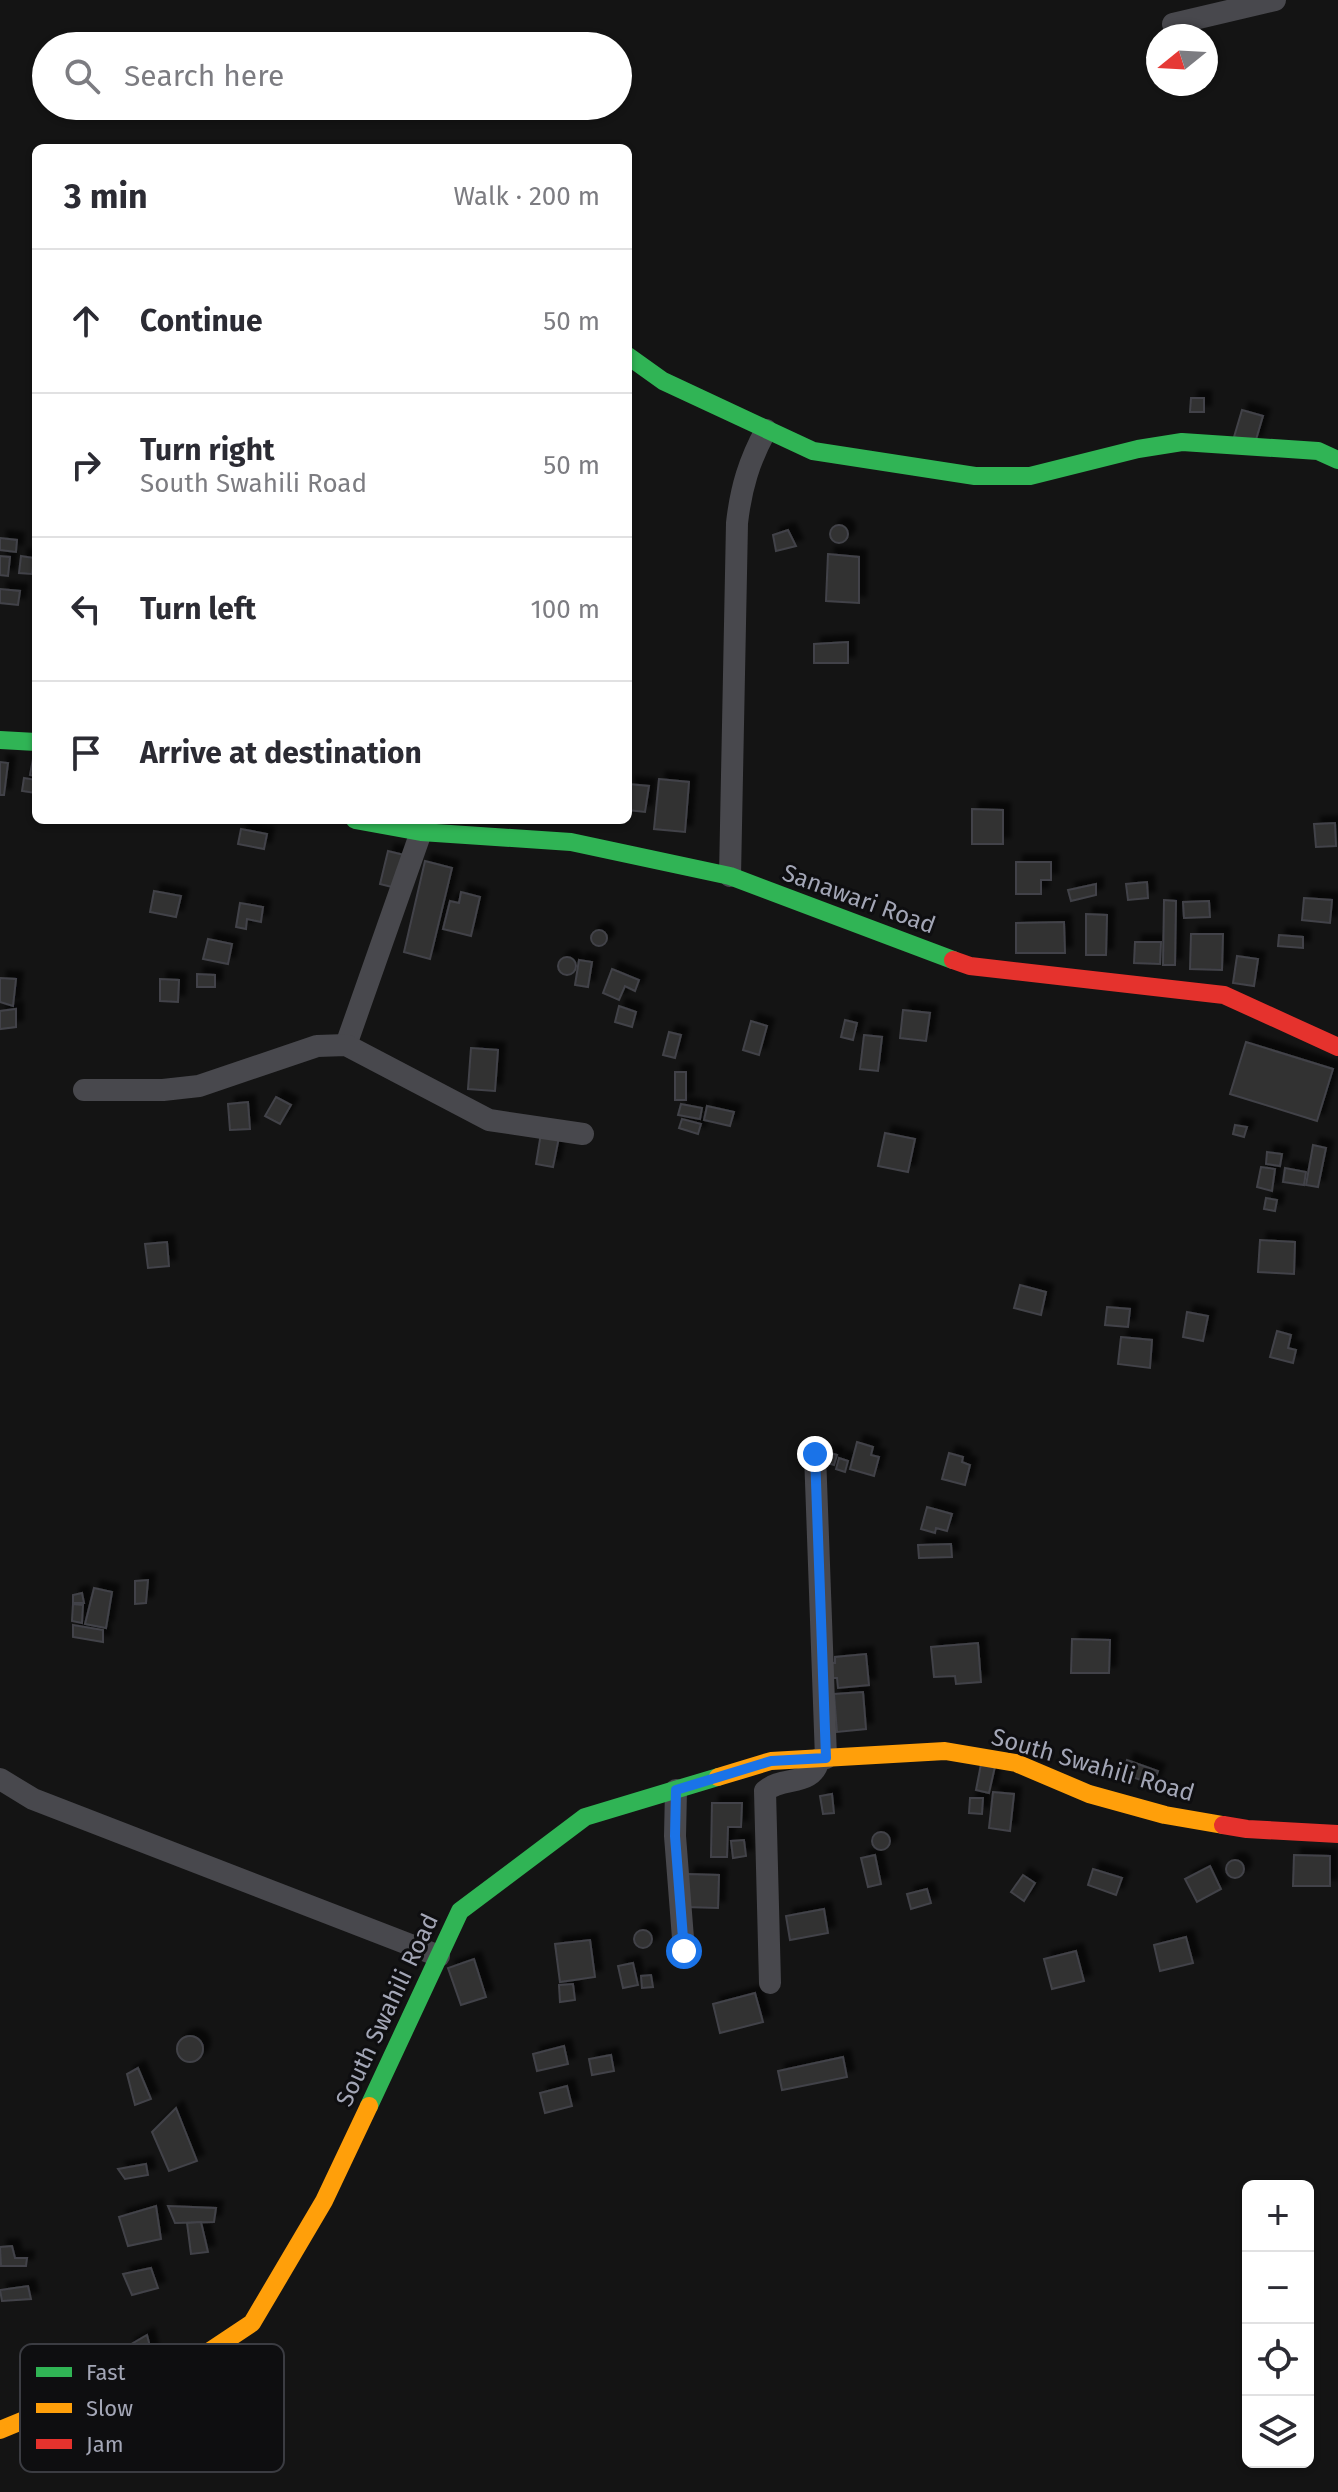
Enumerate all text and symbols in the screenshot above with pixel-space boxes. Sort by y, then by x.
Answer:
north arrow [1146,24,1218,96]
search box [32,32,632,120]
icon: search [60,54,104,98]
text: Search here [124,58,284,94]
text: 3 min [64,176,148,217]
text: Walk · 200 m [453,181,600,212]
icon: ahead [64,299,108,343]
text: Continue [140,303,263,339]
text: 50 m [543,306,600,337]
text: Turn right [140,432,275,468]
icon: right [64,443,108,487]
text: 50 m [543,450,600,481]
text: South Swahili Road [140,468,367,499]
icon: left [64,587,108,631]
text: Turn left [140,591,256,627]
text: 100 m [531,594,600,625]
icon: arrive [64,731,108,775]
text: Arrive at destination [140,735,422,771]
street label: Sanawari Road [779,858,939,940]
route end [797,1436,833,1472]
street label: South Swahili Road [988,1723,1198,1807]
street label: South Swahili Road [330,1909,444,2111]
route start [666,1933,702,1969]
map controls [1242,2180,1314,2468]
button: + [1242,2180,1314,2252]
button: − [1242,2252,1314,2324]
button: locate [1242,2324,1314,2396]
legend [20,2344,284,2472]
text: Fast [86,2359,126,2386]
text: Slow [86,2395,133,2422]
button: layers [1242,2396,1314,2468]
text: Jam [86,2431,124,2458]

